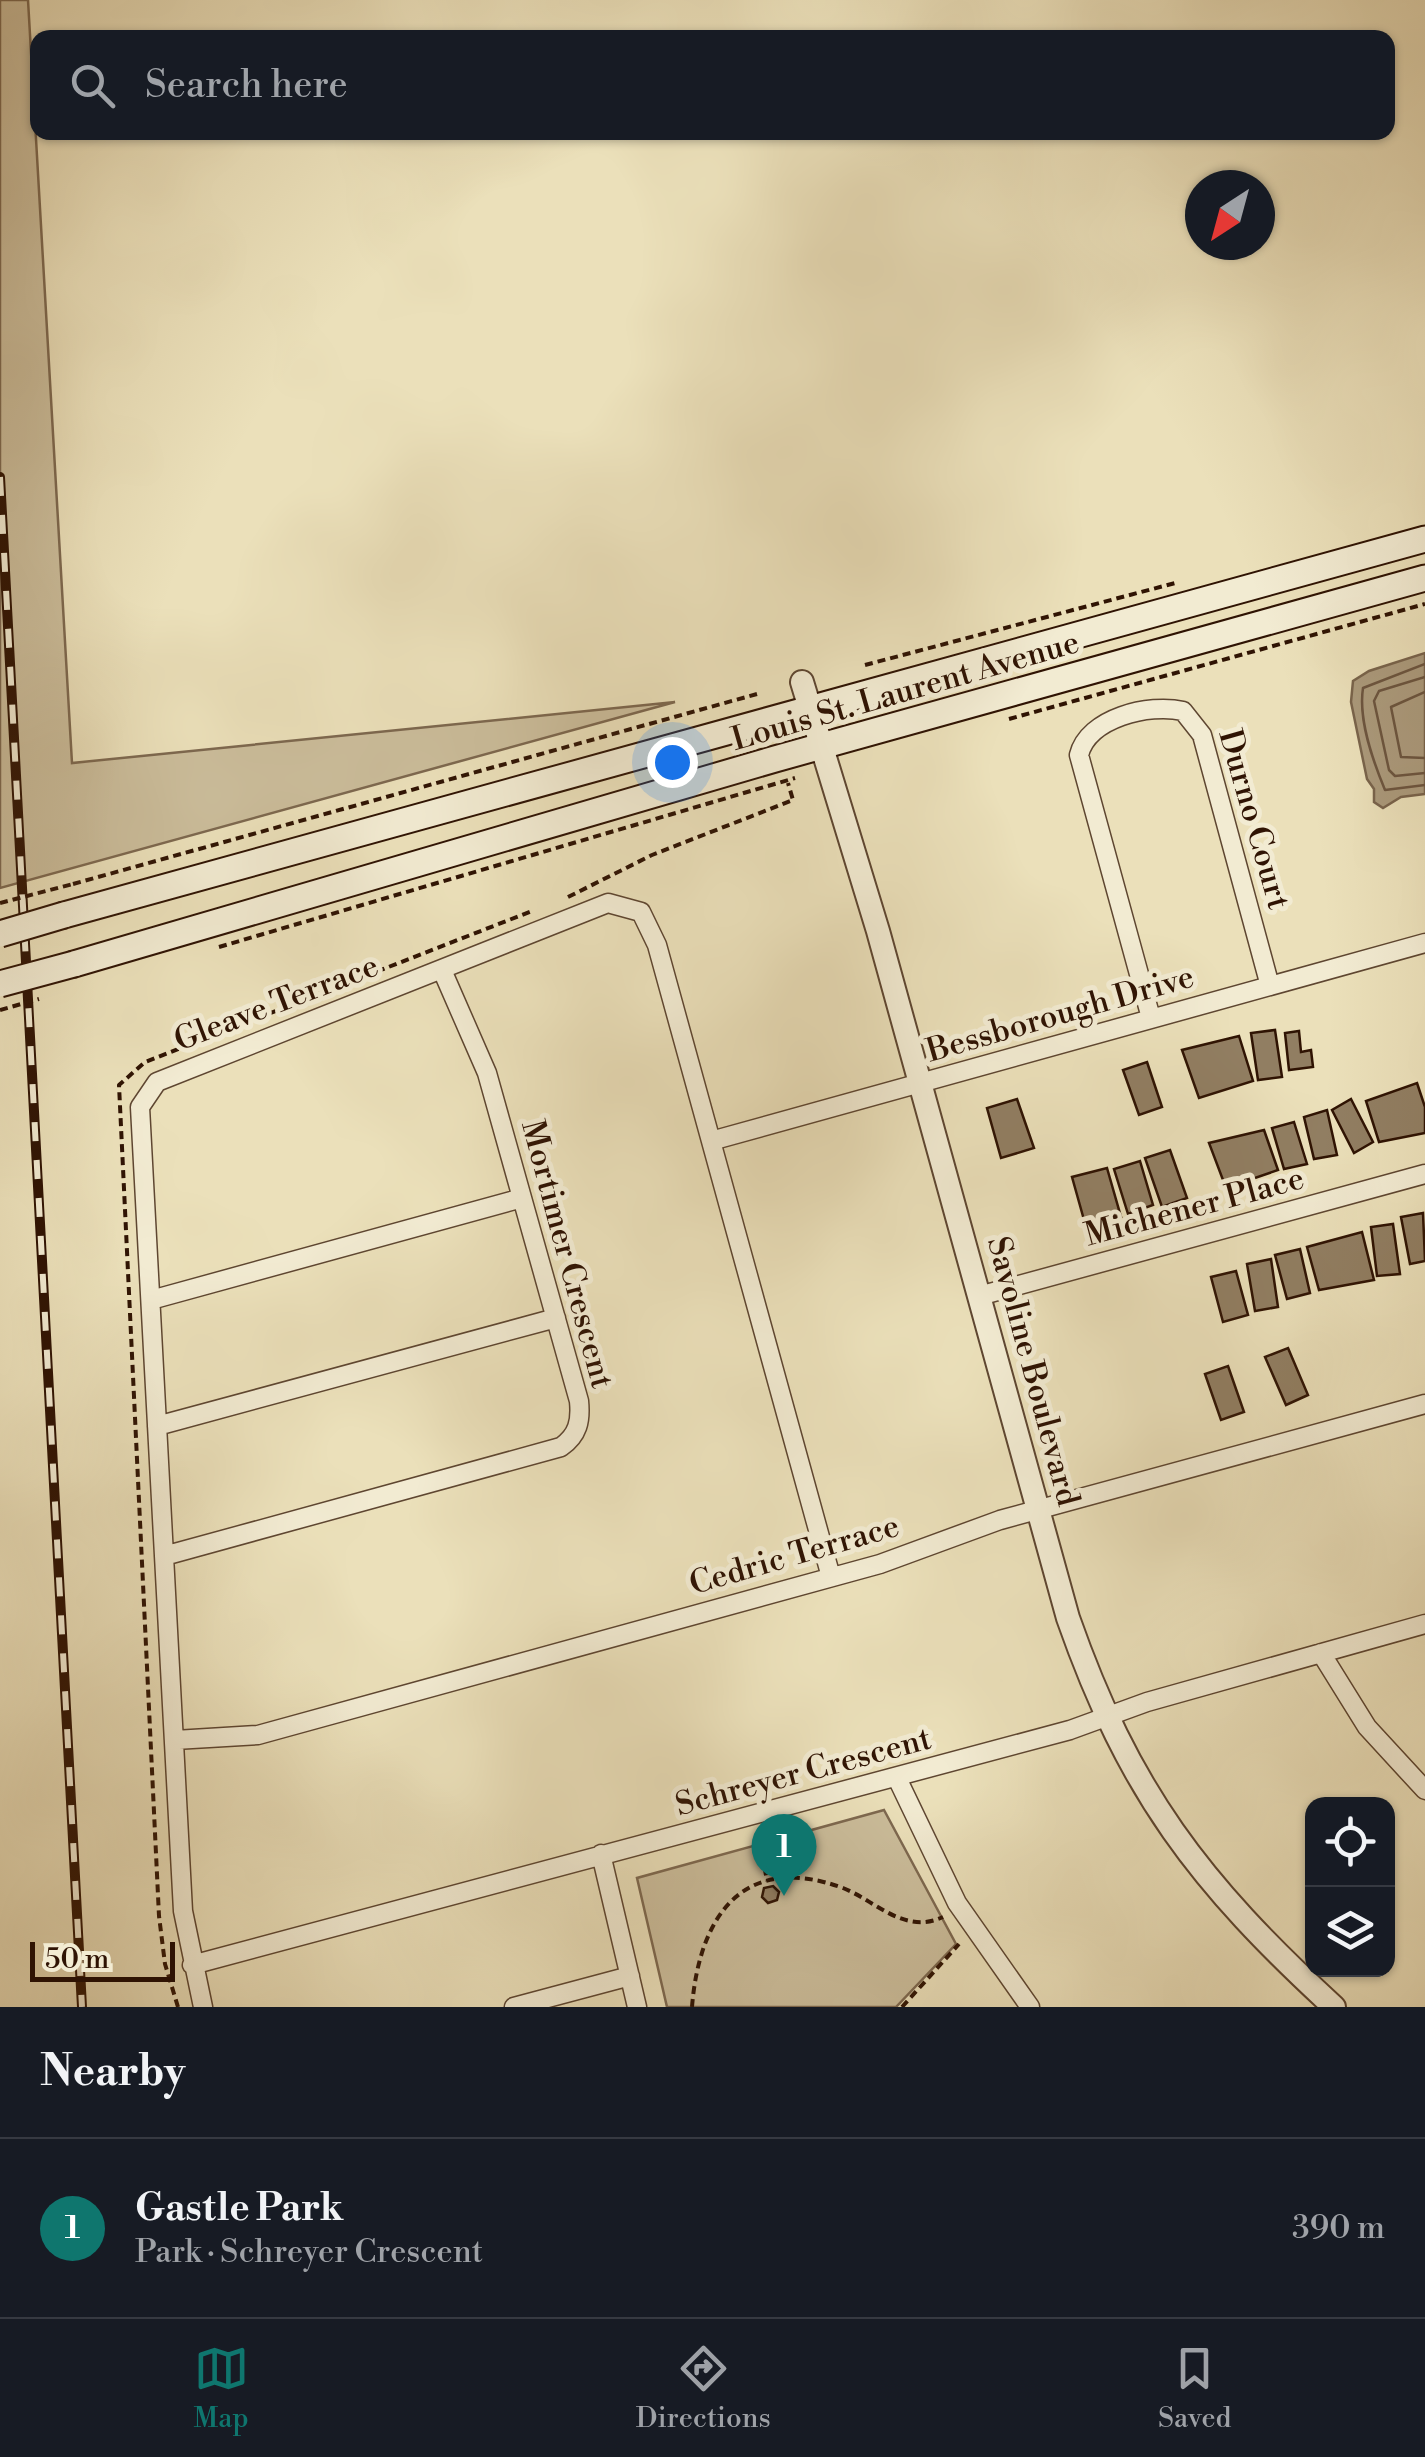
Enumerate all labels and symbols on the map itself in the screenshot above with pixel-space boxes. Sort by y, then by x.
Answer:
north arrow [1185,170,1275,260]
street label: Louis St. Laurent Avenue [727,622,1084,760]
street label: Durno Court [1209,725,1299,914]
your location [647,737,698,788]
street label: Gleave Terrace [168,946,384,1060]
street label: Bessborough Drive [921,957,1199,1072]
street label: Mortimer Crescent [512,1116,622,1393]
street label: Michener Place [1080,1158,1308,1255]
street label: Savoline Boulevard [978,1232,1088,1510]
street label: Cedric Terrace [685,1506,904,1604]
street label: Schreyer Crescent [671,1719,935,1825]
pin: 1 [752,1814,816,1896]
scale bar [30,1937,175,1982]

